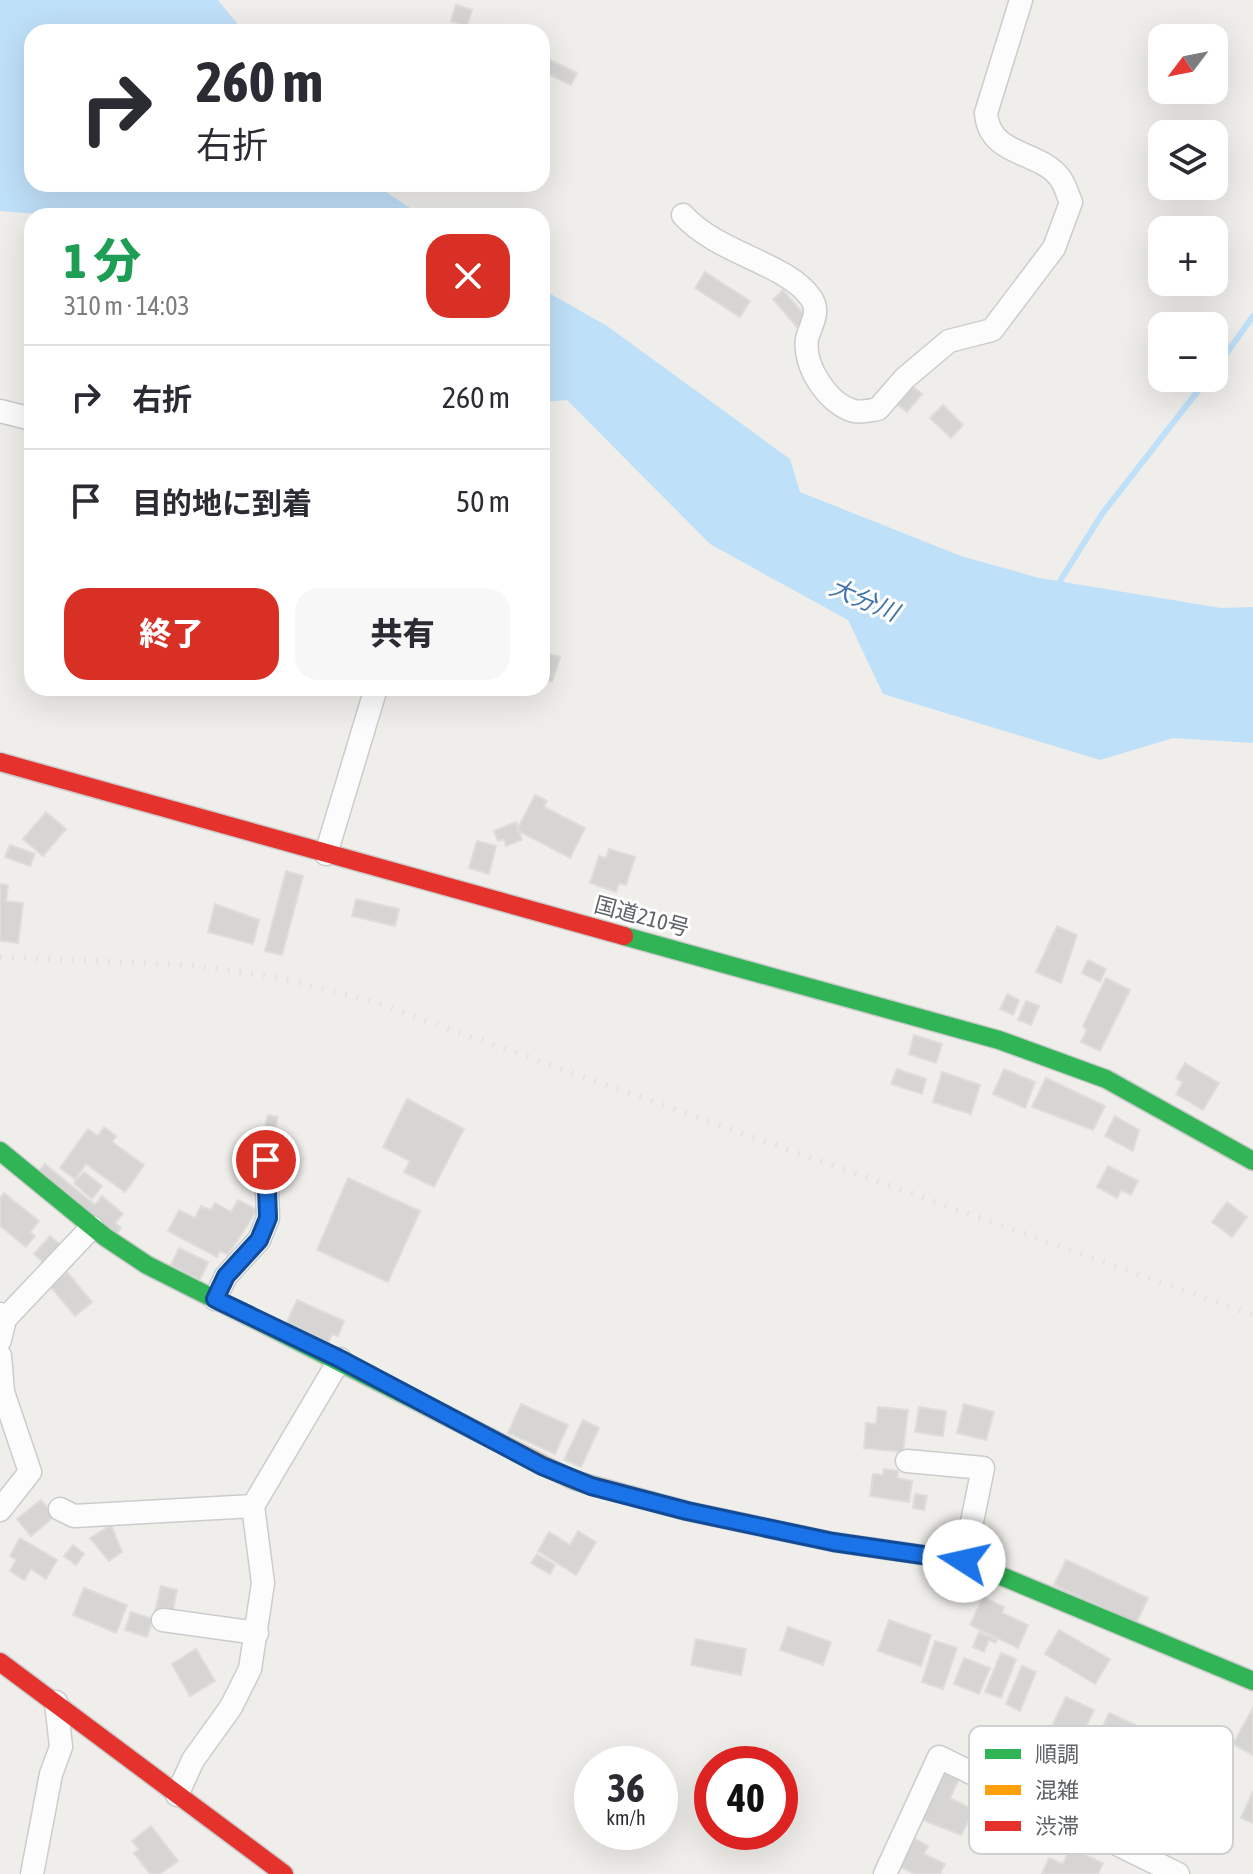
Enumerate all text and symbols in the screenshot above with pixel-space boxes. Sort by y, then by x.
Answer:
north arrow [1148,24,1228,104]
map controls [1148,24,1228,392]
text: 260 m [196,50,323,114]
icon: right [64,56,168,160]
button: layers [1148,120,1228,200]
text: 右折 [196,124,268,166]
button: + [1148,216,1228,296]
text: 1 分 [64,233,141,288]
button: close [426,234,510,318]
text: 310 m · 14:03 [64,291,190,321]
button: − [1148,312,1228,392]
icon: right [64,375,108,419]
text: 260 m [442,380,510,414]
text: 右折 [132,382,192,416]
icon: arrive [64,479,108,523]
text: 50 m [456,484,510,518]
text: 目的地に到着 [132,486,312,520]
water label: 大分川 [826,573,905,627]
button: 終了 [64,588,279,680]
button: 共有 [295,588,510,680]
street label: 国道210号 [592,891,692,941]
pin [232,1126,300,1194]
icon: arrive [244,1138,288,1182]
position arrow [922,1519,1006,1603]
legend [969,1726,1233,1854]
text: 順調 [1035,1741,1079,1767]
speed limit sign: 40 [694,1746,798,1850]
text: 36 [607,1765,645,1810]
text: 混雑 [1035,1777,1079,1803]
text: km/h [606,1806,646,1829]
text: 渋滞 [1035,1813,1079,1839]

